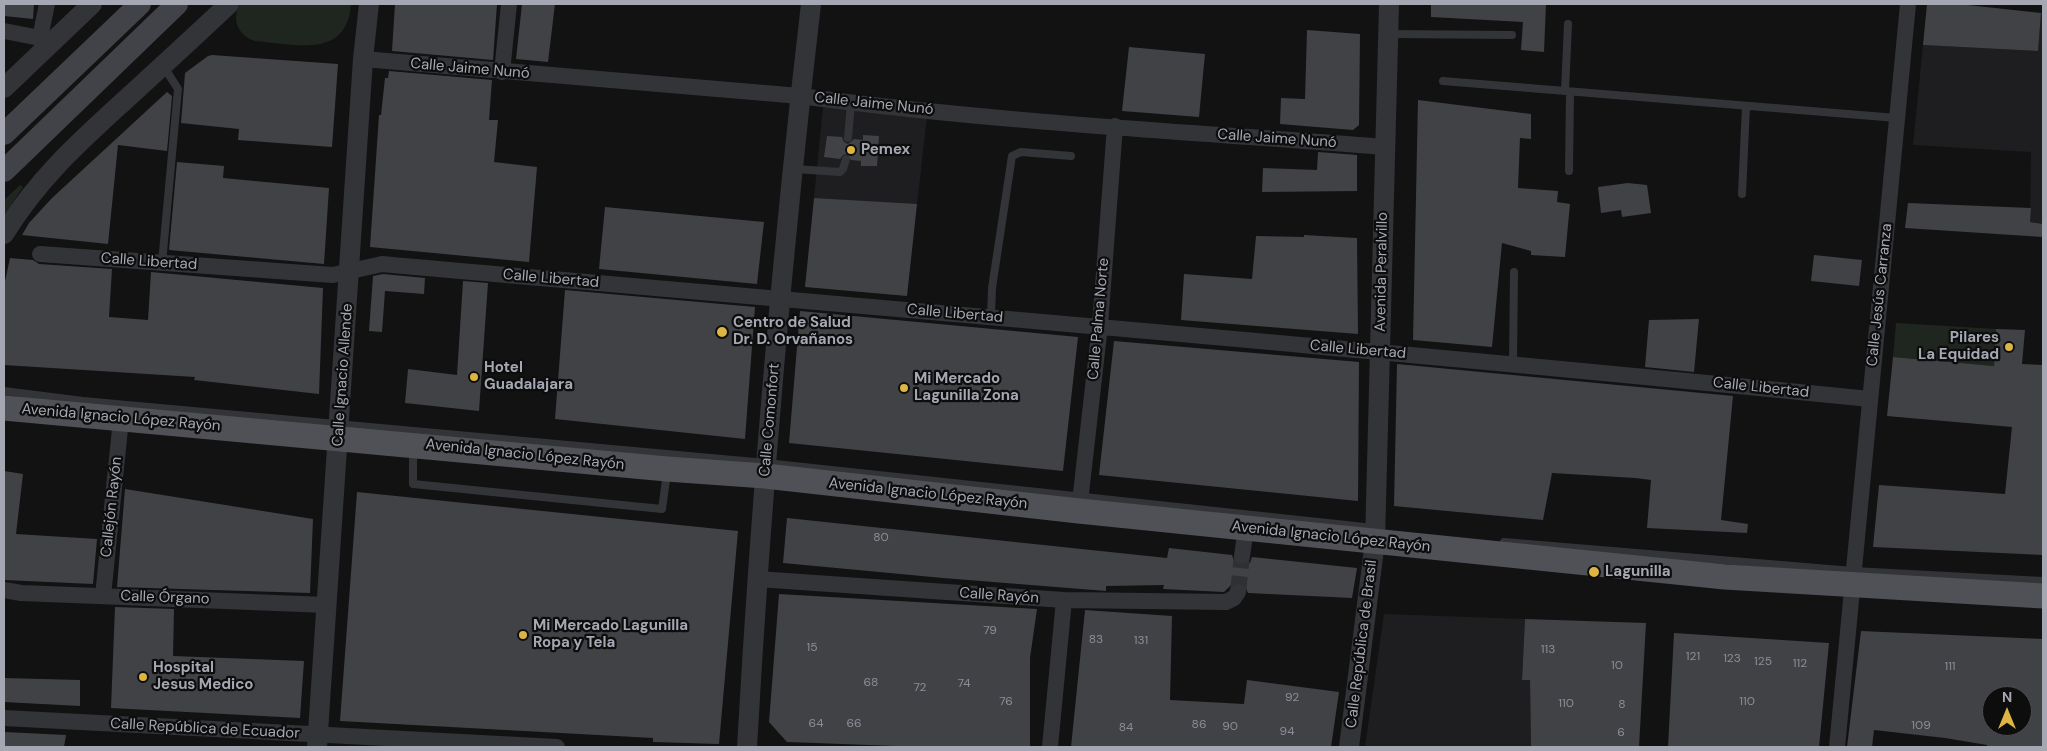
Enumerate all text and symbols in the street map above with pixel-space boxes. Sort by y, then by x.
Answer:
street label: Calle Jaime Nunó [410,55,530,83]
street label: Calle Jaime Nunó [814,89,934,119]
street label: Calle Jaime Nunó [1217,126,1337,152]
place label: Pemex [861,141,910,159]
marker: Pemex [845,144,857,156]
street label: Avenida Peralvillo [1372,212,1392,332]
street label: Calle Jesús Carranza [1864,223,1896,367]
street label: Calle Libertad [100,250,198,274]
street label: Calle Palma Norte [1085,257,1113,381]
street label: Calle Libertad [502,266,600,292]
street label: Calle Libertad [906,301,1004,327]
street label: Calle Ignacio Allende [329,303,357,447]
place label: Centro de Salud Dr. D. Orvañanos [733,314,853,349]
marker: Centro de Salud Dr. D. Orvañanos [715,325,729,339]
place label: Pilares La Equidad [1918,329,1999,364]
street label: Calle Libertad [1309,337,1407,363]
marker: Pilares La Equidad [2003,341,2015,353]
place label: Hotel Guadalajara [484,359,573,394]
street label: Calle Comonfort [756,363,784,477]
place label: Mi Mercado Lagunilla Zona [914,370,1019,405]
marker: Hotel Guadalajara [468,371,480,383]
street label: Calle Libertad [1712,374,1810,402]
marker: Mi Mercado Lagunilla Zona [898,382,910,394]
street label: Avenida Ignacio López Rayón [21,400,221,436]
street label: Avenida Ignacio López Rayón [425,436,625,474]
street label: Callejón Rayón [98,456,126,558]
street label: Avenida Ignacio López Rayón [828,475,1028,513]
street label: Avenida Ignacio López Rayón [1231,518,1431,556]
house number: 80 [873,531,889,545]
street label: Calle República de Brasil [1343,559,1381,729]
place label: Lagunilla [1605,563,1671,581]
marker: Lagunilla [1587,565,1601,579]
street label: Calle Rayón [959,584,1039,608]
street label: Calle Órgano [120,587,210,609]
place label: Mi Mercado Lagunilla Ropa y Tela [533,617,688,652]
house number: 79 [983,624,997,638]
marker: Mi Mercado Lagunilla Ropa y Tela [517,629,529,641]
house number: 83 [1089,633,1103,647]
house number: 131 [1134,634,1148,648]
house number: 15 [806,641,818,655]
house number: 113 [1541,643,1555,657]
house number: 121 [1686,650,1700,664]
house number: 123 [1723,652,1741,666]
house number: 125 [1754,655,1772,669]
house number: 112 [1793,657,1807,671]
place label: Hospital Jesus Medico [153,659,253,694]
house number: 10 [1611,659,1623,673]
house number: 111 [1944,660,1956,674]
marker: Hospital Jesus Medico [137,671,149,683]
house number: 68 [864,676,878,690]
house number: 74 [958,677,970,691]
house number: 72 [913,681,927,695]
north arrow [1982,686,2032,736]
text: N [2002,688,2012,706]
house number: 92 [1285,691,1299,705]
house number: 76 [999,695,1013,709]
house number: 110 [1739,695,1755,709]
house number: 110 [1558,697,1574,711]
house number: 8 [1618,698,1626,712]
street label: Calle República de Ecuador [110,715,300,743]
house number: 64 [809,717,823,731]
house number: 66 [846,717,862,731]
house number: 86 [1192,718,1206,732]
house number: 109 [1911,719,1931,733]
house number: 90 [1222,720,1238,734]
house number: 84 [1119,721,1133,735]
house number: 94 [1280,725,1294,739]
house number: 6 [1617,726,1625,740]

